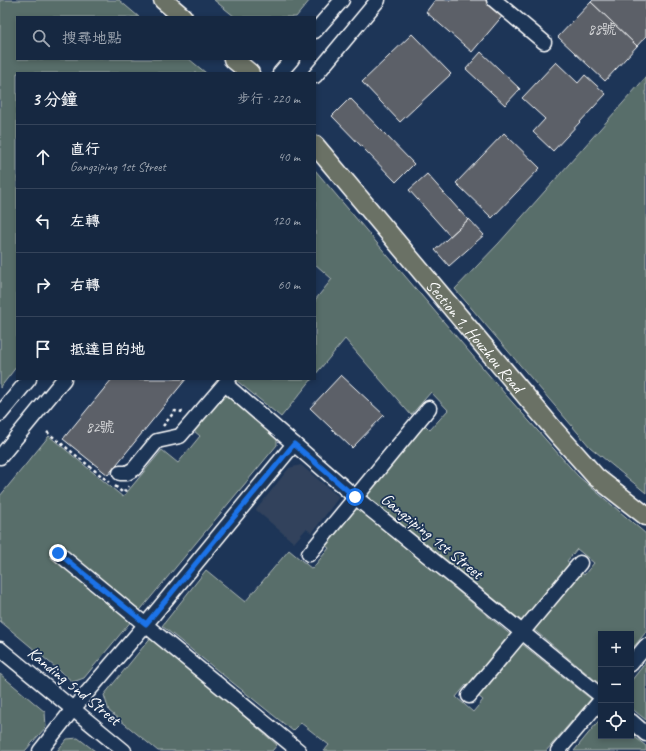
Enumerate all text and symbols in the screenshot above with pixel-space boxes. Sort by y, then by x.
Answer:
search box [16,16,316,60]
house number: 88號 [588,20,616,39]
icon: search [30,27,52,49]
text: 搜尋地點 [62,29,122,48]
text: 3 分鐘 [32,89,78,110]
text: 步行 · 220 m [237,91,300,107]
text: 直行 [70,140,100,159]
icon: ahead [32,146,54,168]
text: 40 m [278,149,300,165]
text: Gangziping 1st Street [70,159,166,175]
icon: left [32,210,54,232]
text: 左轉 [70,212,100,231]
text: 120 m [272,213,300,229]
icon: right [32,274,54,296]
street label: Section 1, Houzhou Road [422,275,530,398]
text: 右轉 [70,276,100,295]
text: 60 m [278,277,300,293]
icon: arrive [32,338,54,360]
text: 抵達目的地 [70,340,145,359]
house number: 82號 [86,418,114,437]
route start [346,488,364,506]
street label: Gangziping 1st Street [377,488,489,585]
route end [49,544,67,562]
map controls [598,631,634,739]
button: + [598,631,634,667]
street label: Kanding 5nd Street [23,642,126,731]
button: − [598,667,634,703]
button: locate [598,703,634,739]

